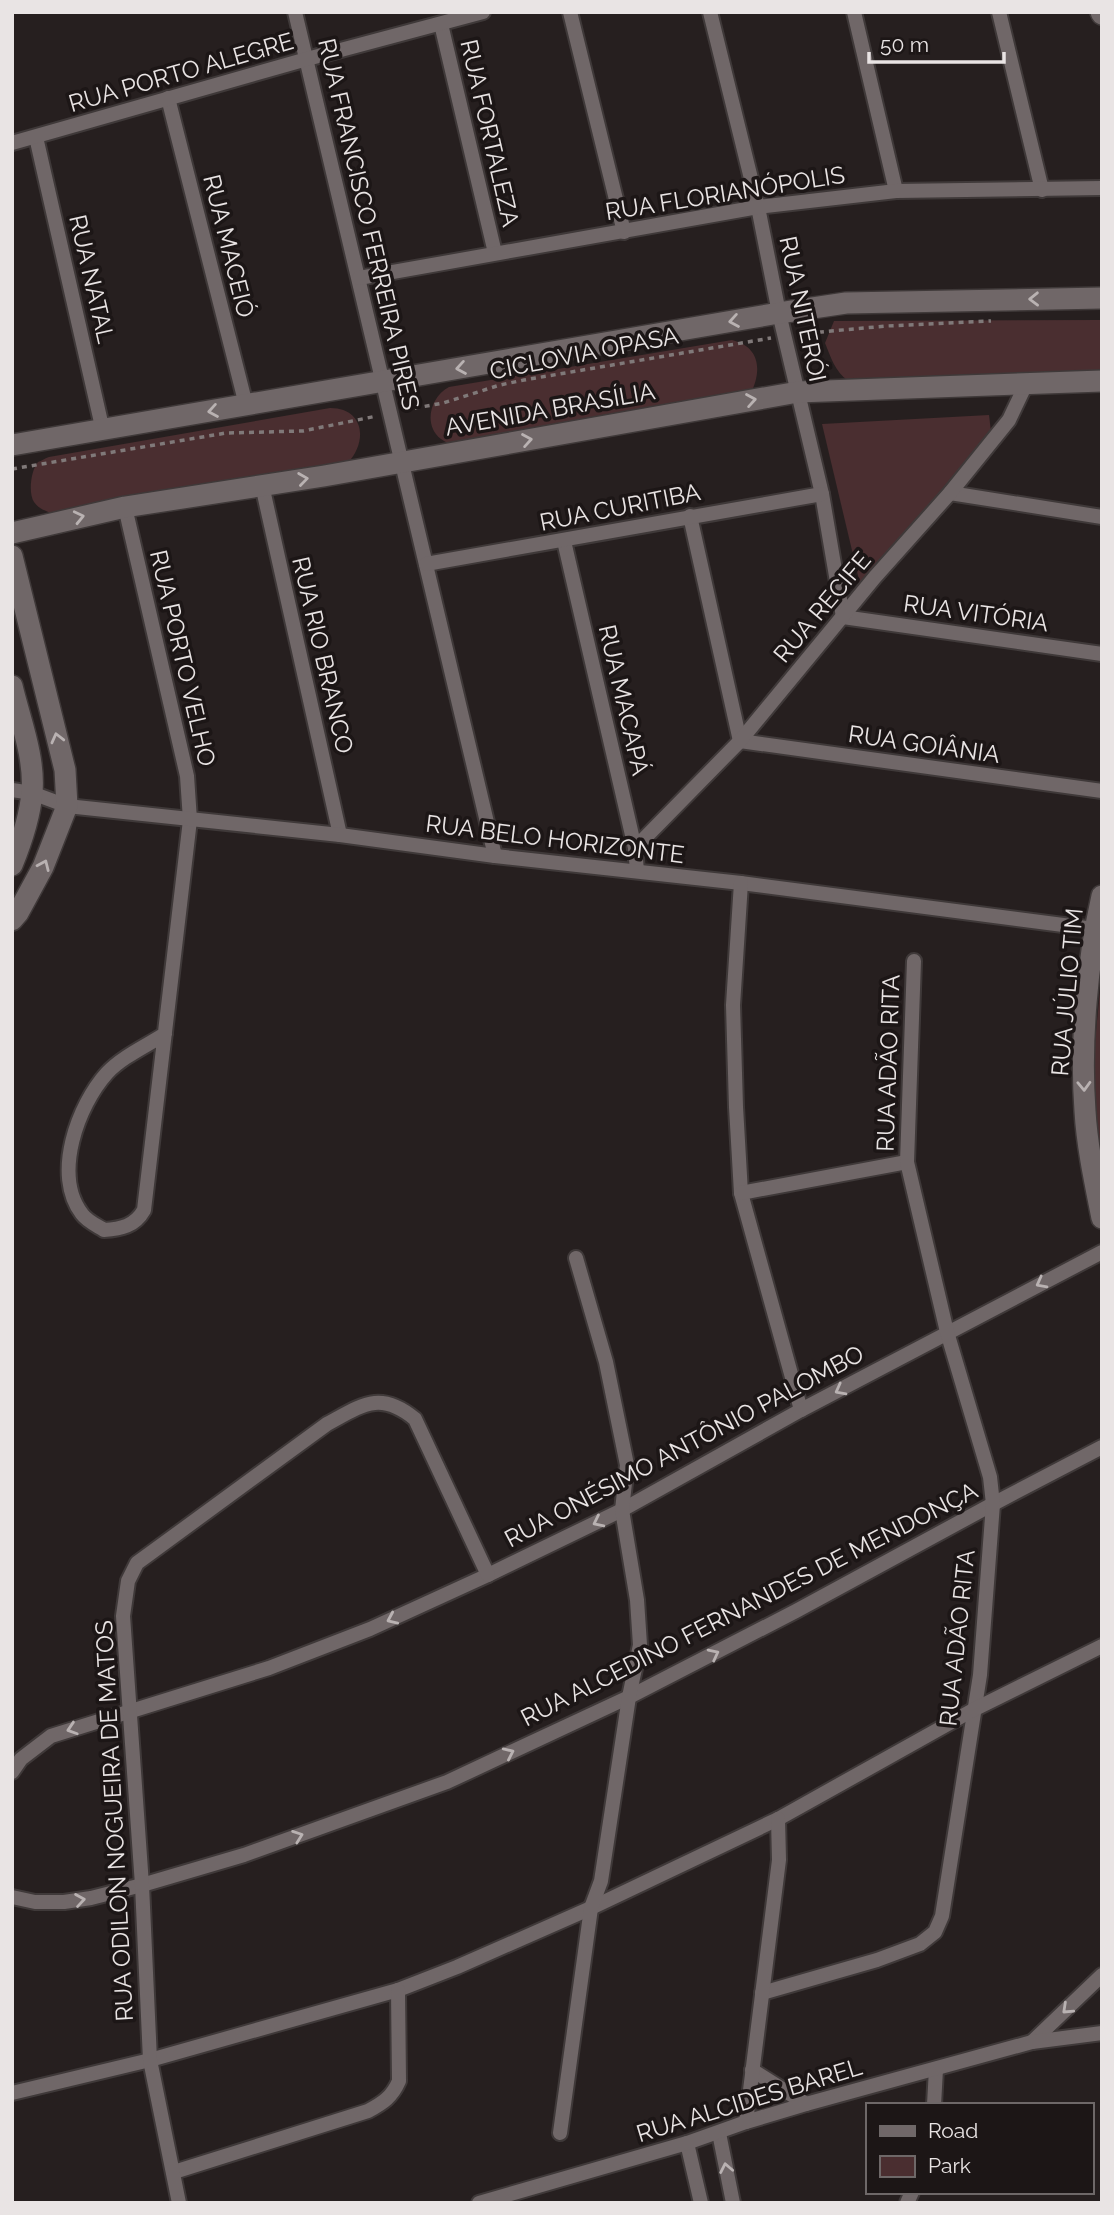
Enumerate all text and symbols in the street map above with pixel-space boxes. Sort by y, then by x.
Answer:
scale bar [869,21,1004,65]
street label: RUA PORTO ALEGRE [65,26,297,118]
text: 50 m [880,32,929,57]
street label: RUA FRANCISCO FERREIRA PIRES [312,36,426,412]
street label: RUA FORTALEZA [454,37,526,229]
street label: RUA FLORIANÓPOLIS [603,160,847,226]
street label: RUA MACEIÓ [197,171,261,321]
street label: RUA NATAL [63,212,121,346]
street label: RUA NITERÓI [773,234,833,384]
one-way arrow [1028,291,1038,307]
one-way arrow [728,312,740,327]
street label: CICLOVIA OPASA [487,320,681,386]
one-way arrow [456,360,467,375]
street label: AVENIDA BRASÍLIA [443,376,657,442]
one-way arrow [745,393,757,408]
one-way arrow [207,403,219,418]
one-way arrow [521,433,533,448]
one-way arrow [297,472,309,487]
street label: RUA CURITIBA [537,477,703,537]
one-way arrow [73,511,85,526]
street label: RUA RECIFE [767,546,877,668]
street label: RUA PORTO VELHO [144,547,222,769]
street label: RUA RIO BRANCO [286,554,360,756]
street label: RUA VITÓRIA [902,588,1050,638]
street label: RUA MACAPÁ [593,622,655,778]
street label: RUA GOIÂNIA [846,719,1002,769]
one-way arrow [51,732,65,744]
street label: RUA BELO HORIZONTE [424,809,686,869]
one-way arrow [36,860,50,872]
street label: RUA JÚLIO TIM [1045,907,1089,1077]
street label: RUA ADÃO RITA [870,974,906,1152]
one-way arrow [1076,1080,1091,1091]
one-way arrow [1036,1275,1048,1289]
street label: RUA ONÉSIMO ANTÔNIO PALOMBO [499,1339,869,1553]
one-way arrow [835,1381,847,1395]
street label: RUA ALCEDINO FERNANDES DE MENDONÇA [516,1476,982,1732]
one-way arrow [593,1514,605,1528]
street label: RUA ADÃO RITA [933,1548,981,1728]
one-way arrow [386,1611,399,1625]
street label: RUA ODILON NOGUEIRA DE MATOS [89,1620,139,2022]
one-way arrow [707,1648,719,1662]
one-way arrow [67,1721,79,1735]
one-way arrow [502,1747,514,1761]
one-way arrow [291,1830,303,1844]
one-way arrow [74,1893,86,1908]
one-way arrow [1062,2000,1075,2013]
street label: RUA ALCIDES BAREL [633,2052,865,2148]
legend [866,2103,1093,2194]
text: Road [928,2118,978,2143]
text: Park [928,2153,971,2178]
one-way arrow [719,2162,734,2174]

